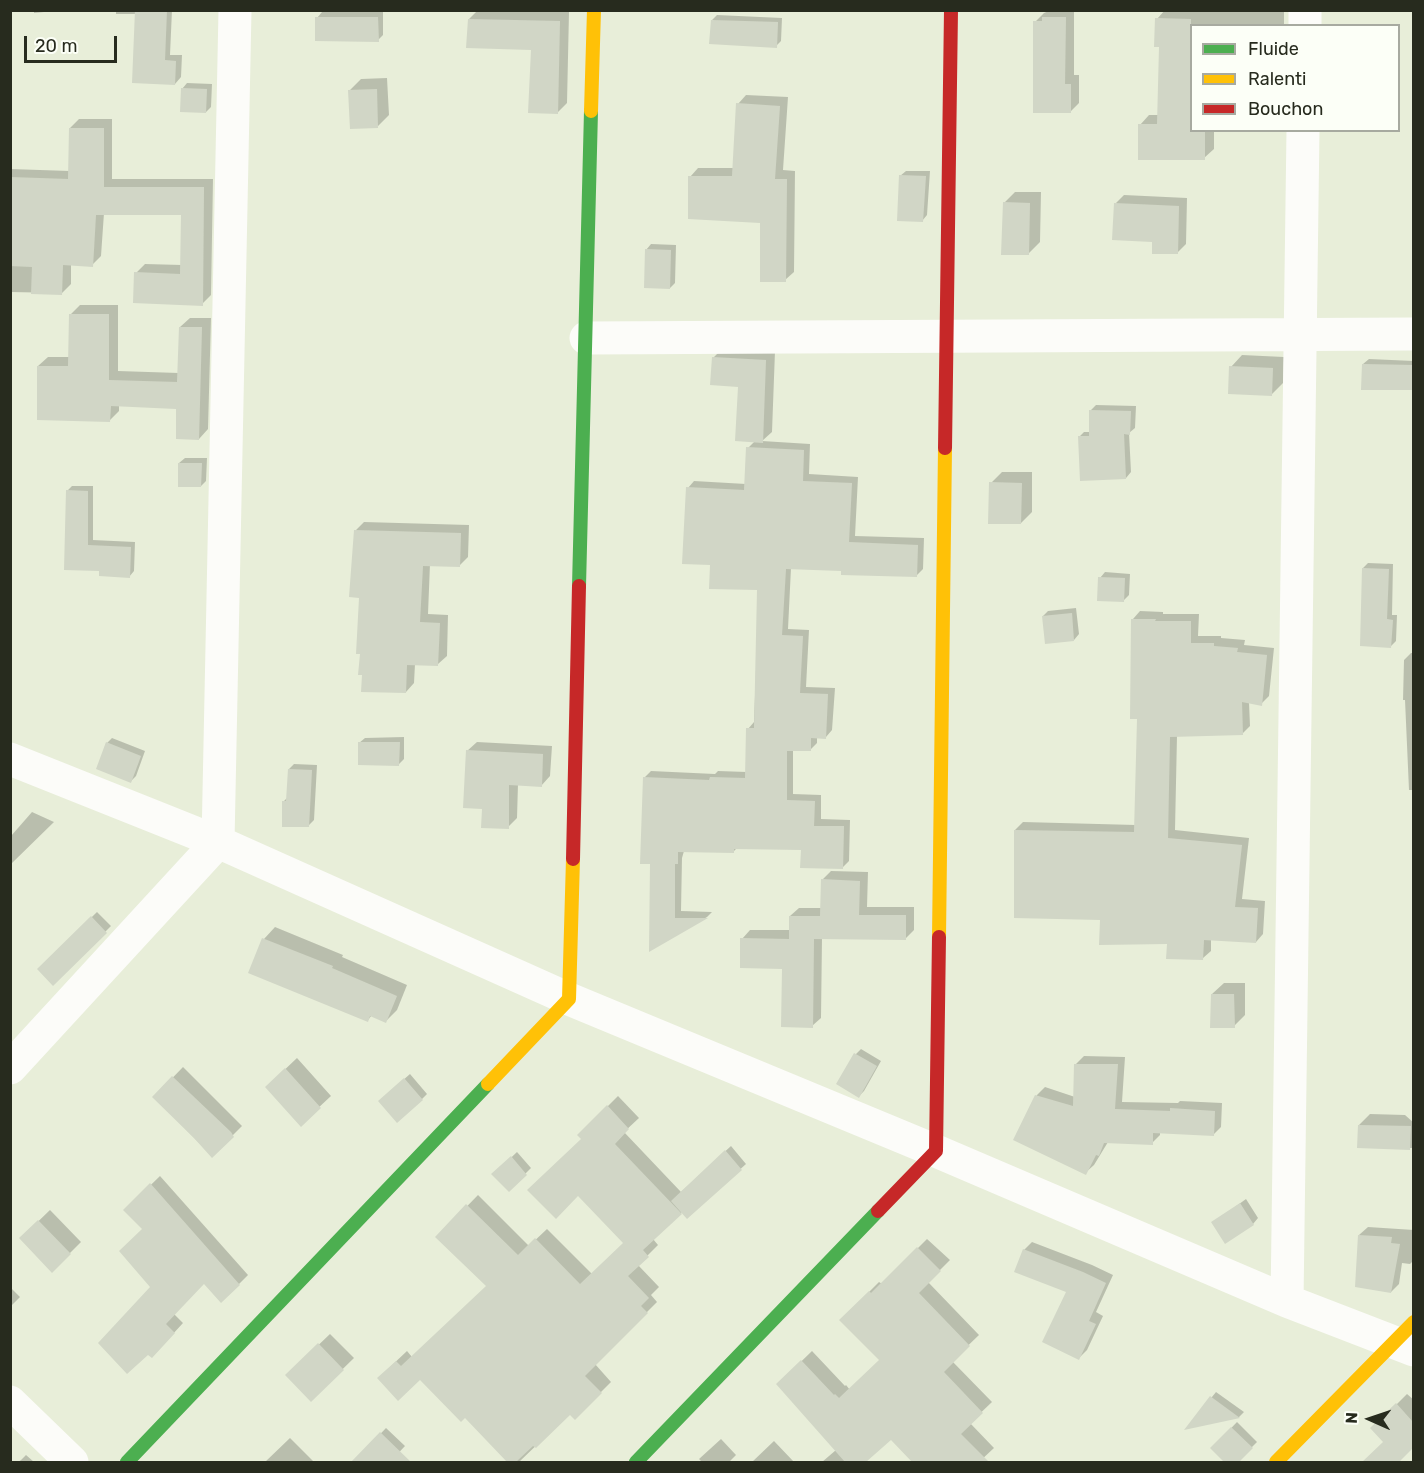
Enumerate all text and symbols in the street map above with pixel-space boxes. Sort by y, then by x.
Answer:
scale bar [27,24,120,62]
legend [1190,24,1400,132]
text: 20 m [35,35,77,57]
text: Fluide [1248,38,1299,60]
text: Ralenti [1248,68,1306,90]
text: Bouchon [1248,98,1323,120]
north arrow [1340,1389,1400,1449]
text: N [1342,1412,1361,1424]

